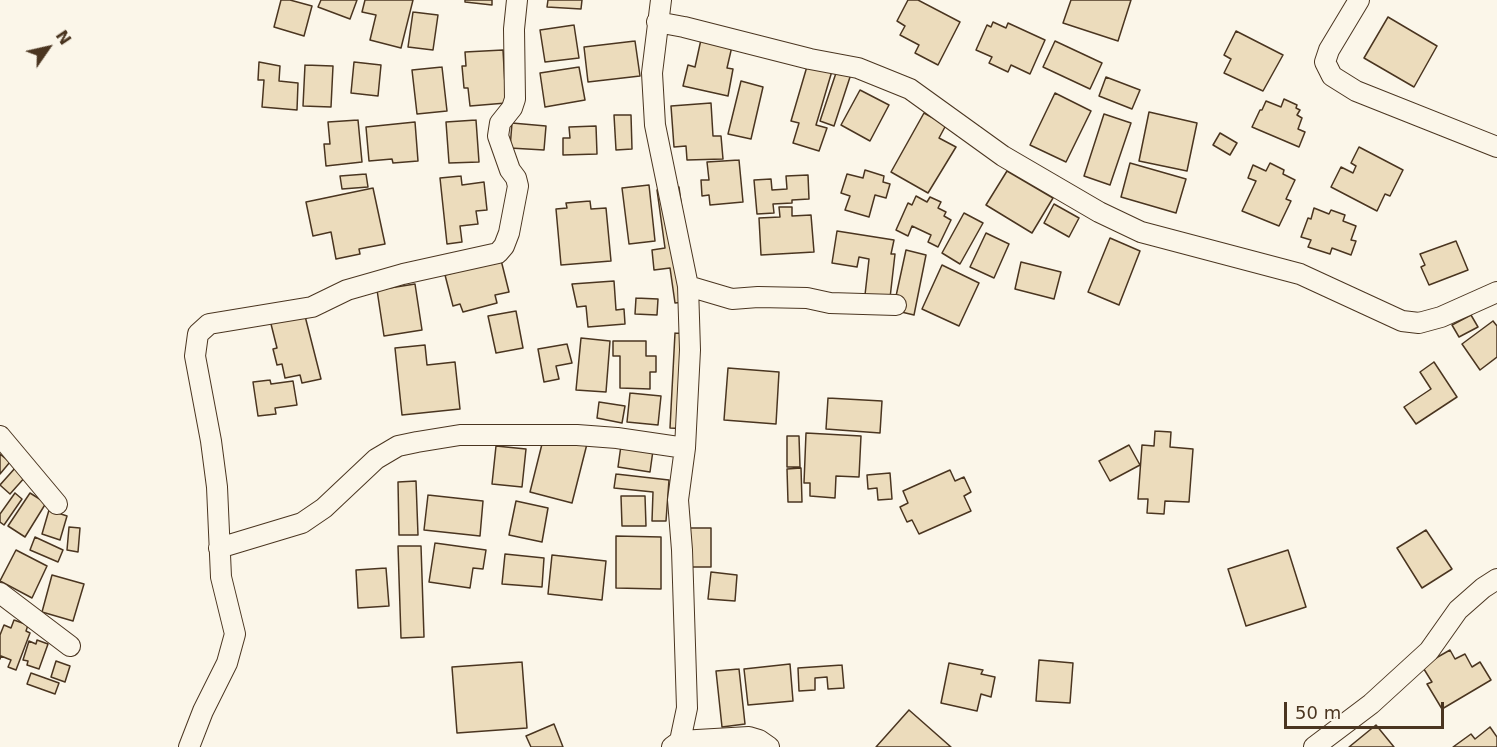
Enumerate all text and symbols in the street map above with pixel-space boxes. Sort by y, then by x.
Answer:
north arrow [18,18,78,78]
text: N [52,27,75,49]
scale bar [1287,690,1448,728]
text: 50 m [1295,702,1341,723]

